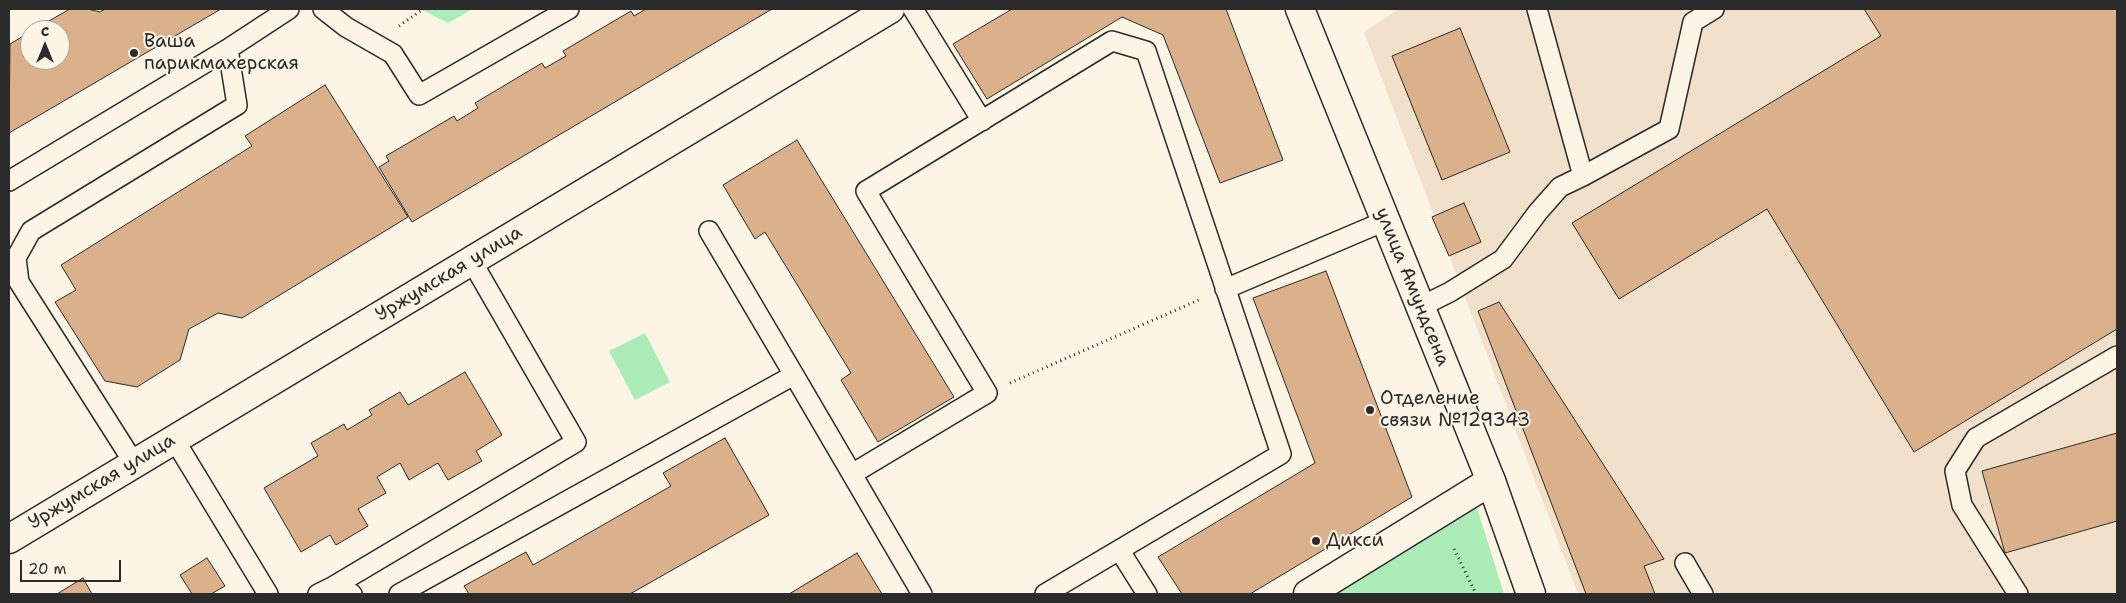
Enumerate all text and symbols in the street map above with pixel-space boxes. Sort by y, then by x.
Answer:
north arrow [20,20,70,70]
text: С [41,22,49,40]
place label: Ваша парикмахерская [144,31,299,75]
marker: Ваша парикмахерская [128,47,140,59]
street label: улица Амундсена [1370,204,1454,370]
street label: Уржумская улица [372,221,526,327]
place label: Отделение связи №129343 [1380,388,1530,432]
marker: Отделение связи №129343 [1364,404,1376,416]
street label: Уржумская улица [25,429,179,535]
place label: Дикси [1326,530,1384,552]
marker: Дикси [1310,535,1322,547]
scale bar [22,550,124,582]
text: 20 m [28,559,67,579]

